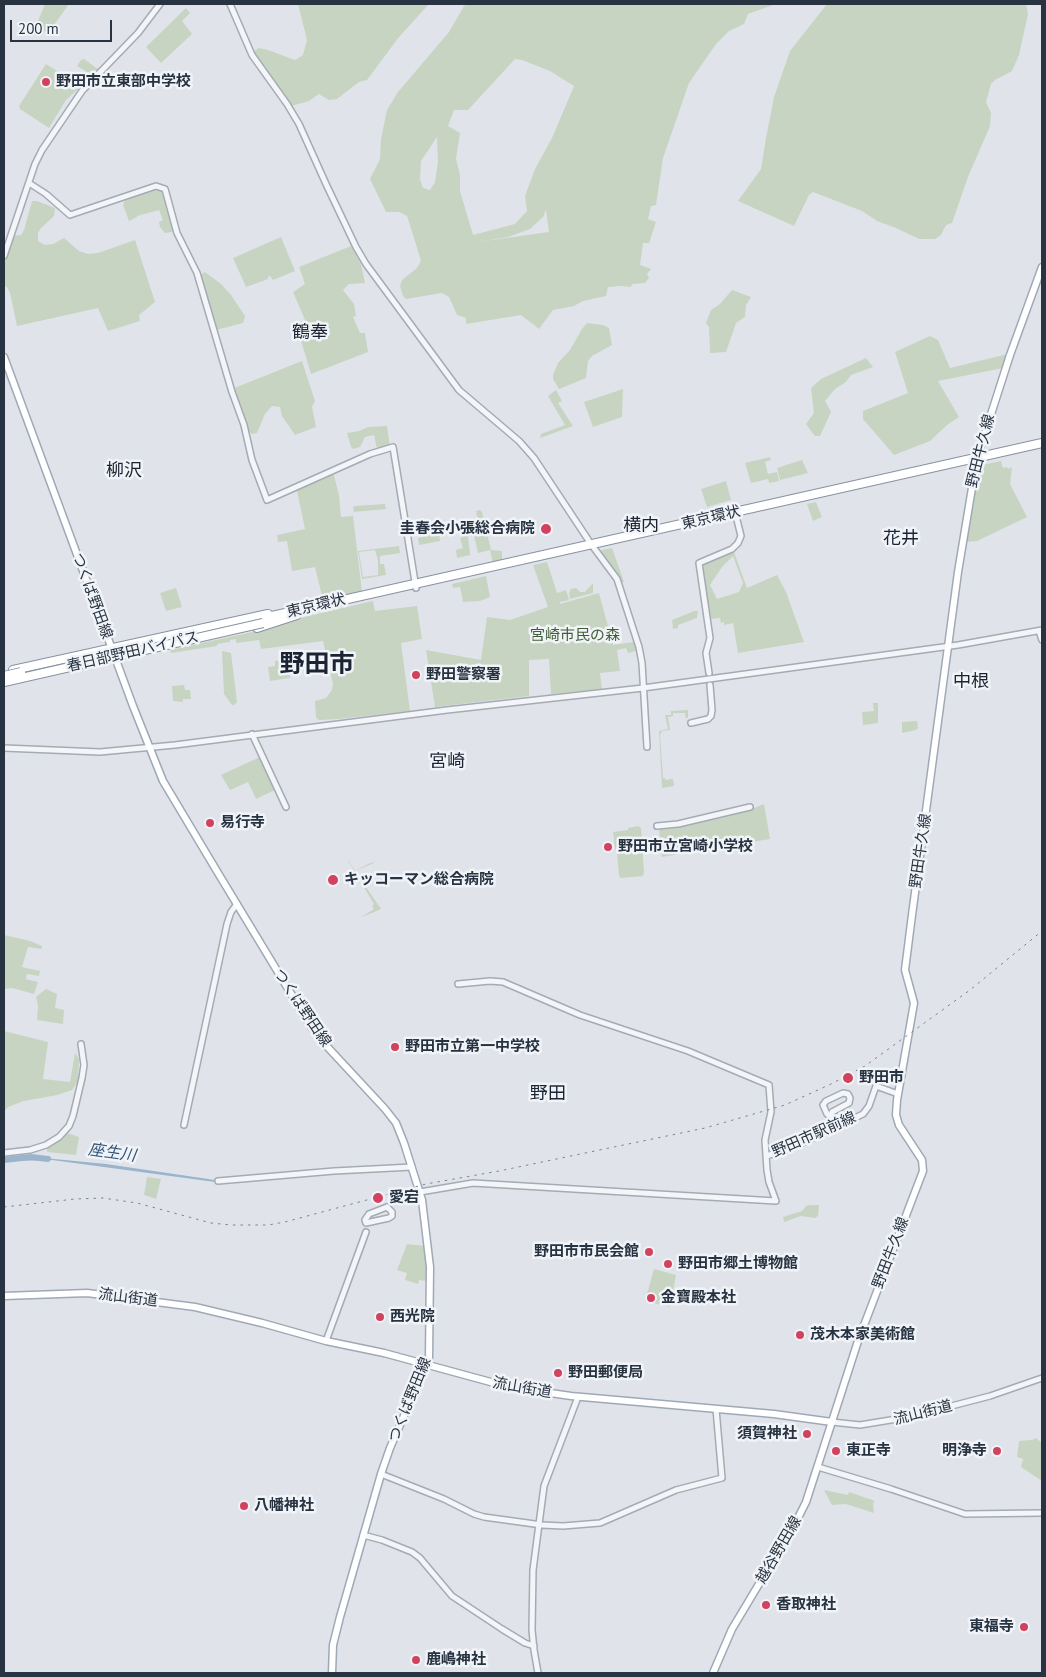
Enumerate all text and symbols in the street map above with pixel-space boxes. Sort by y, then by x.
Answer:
scale bar [12,10,115,42]
text: 200 m [18,19,59,38]
place label: 野田市立東部中学校 [56,73,191,91]
marker: 野田市立東部中学校 [40,76,52,88]
district label: 鶴奉 [292,322,328,344]
street label: 野田牛久線 [963,412,999,490]
district label: 柳沢 [106,460,142,482]
street label: 東京環状 [680,502,742,534]
district label: 横内 [623,515,659,537]
place label: 圭春会小張総合病院 [400,520,535,538]
marker: 圭春会小張総合病院 [539,522,553,536]
district label: 花井 [883,528,919,550]
street label: つくば野田線 [68,551,116,641]
street label: 東京環状 [285,590,347,622]
park label: 宮崎市民の森 [530,627,620,645]
street label: 春日部野田バイパス [65,628,201,676]
district label: 野田市 [280,650,354,680]
place label: 野田警察署 [426,666,501,684]
marker: 野田警察署 [410,669,422,681]
district label: 中根 [953,671,989,693]
district label: 宮崎 [429,751,465,773]
street label: 野田牛久線 [907,813,935,889]
place label: 易行寺 [220,814,265,832]
marker: 易行寺 [204,817,216,829]
place label: 野田市立宮崎小学校 [618,838,753,856]
marker: 野田市立宮崎小学校 [602,841,614,853]
place label: キッコーマン総合病院 [344,871,494,889]
marker: キッコーマン総合病院 [326,873,340,887]
street label: つくば野田線 [269,966,335,1050]
place label: 野田市立第一中学校 [405,1038,540,1056]
marker: 野田市立第一中学校 [389,1041,401,1053]
place label: 野田市 [859,1069,904,1087]
marker: 野田市 [841,1071,855,1085]
district label: 野田 [530,1083,566,1105]
street label: 野田市駅前線 [769,1108,859,1162]
water label: 座生川 [87,1140,137,1166]
place label: 愛宕 [389,1189,419,1207]
marker: 愛宕 [371,1191,385,1205]
street label: 野田牛久線 [869,1215,913,1291]
place label: 野田市市民会館 [534,1243,639,1261]
marker: 野田市市民会館 [643,1246,655,1258]
place label: 野田市郷土博物館 [678,1255,798,1273]
marker: 野田市郷土博物館 [662,1258,674,1270]
street label: 流山街道 [97,1285,159,1311]
place label: 金寶殿本社 [661,1289,736,1307]
marker: 金寶殿本社 [645,1292,657,1304]
place label: 西光院 [390,1308,435,1326]
marker: 西光院 [374,1311,386,1323]
place label: 茂木本家美術館 [810,1326,915,1344]
marker: 茂木本家美術館 [794,1329,806,1341]
street label: つくば野田線 [385,1355,435,1445]
place label: 野田郵便局 [568,1364,643,1382]
marker: 野田郵便局 [552,1367,564,1379]
street label: 流山街道 [491,1374,553,1402]
street label: 流山街道 [892,1397,954,1429]
place label: 須賀神社 [737,1425,797,1443]
marker: 須賀神社 [801,1428,813,1440]
place label: 東正寺 [846,1442,891,1460]
place label: 明浄寺 [942,1442,987,1460]
marker: 東正寺 [830,1445,842,1457]
marker: 明浄寺 [991,1445,1003,1457]
place label: 八幡神社 [254,1497,314,1515]
marker: 八幡神社 [238,1500,250,1512]
street label: 越谷野田線 [752,1513,806,1587]
place label: 香取神社 [776,1596,836,1614]
marker: 香取神社 [760,1599,772,1611]
place label: 東福寺 [969,1618,1014,1636]
marker: 東福寺 [1018,1621,1030,1633]
place label: 鹿嶋神社 [426,1651,486,1669]
marker: 鹿嶋神社 [410,1654,422,1666]

